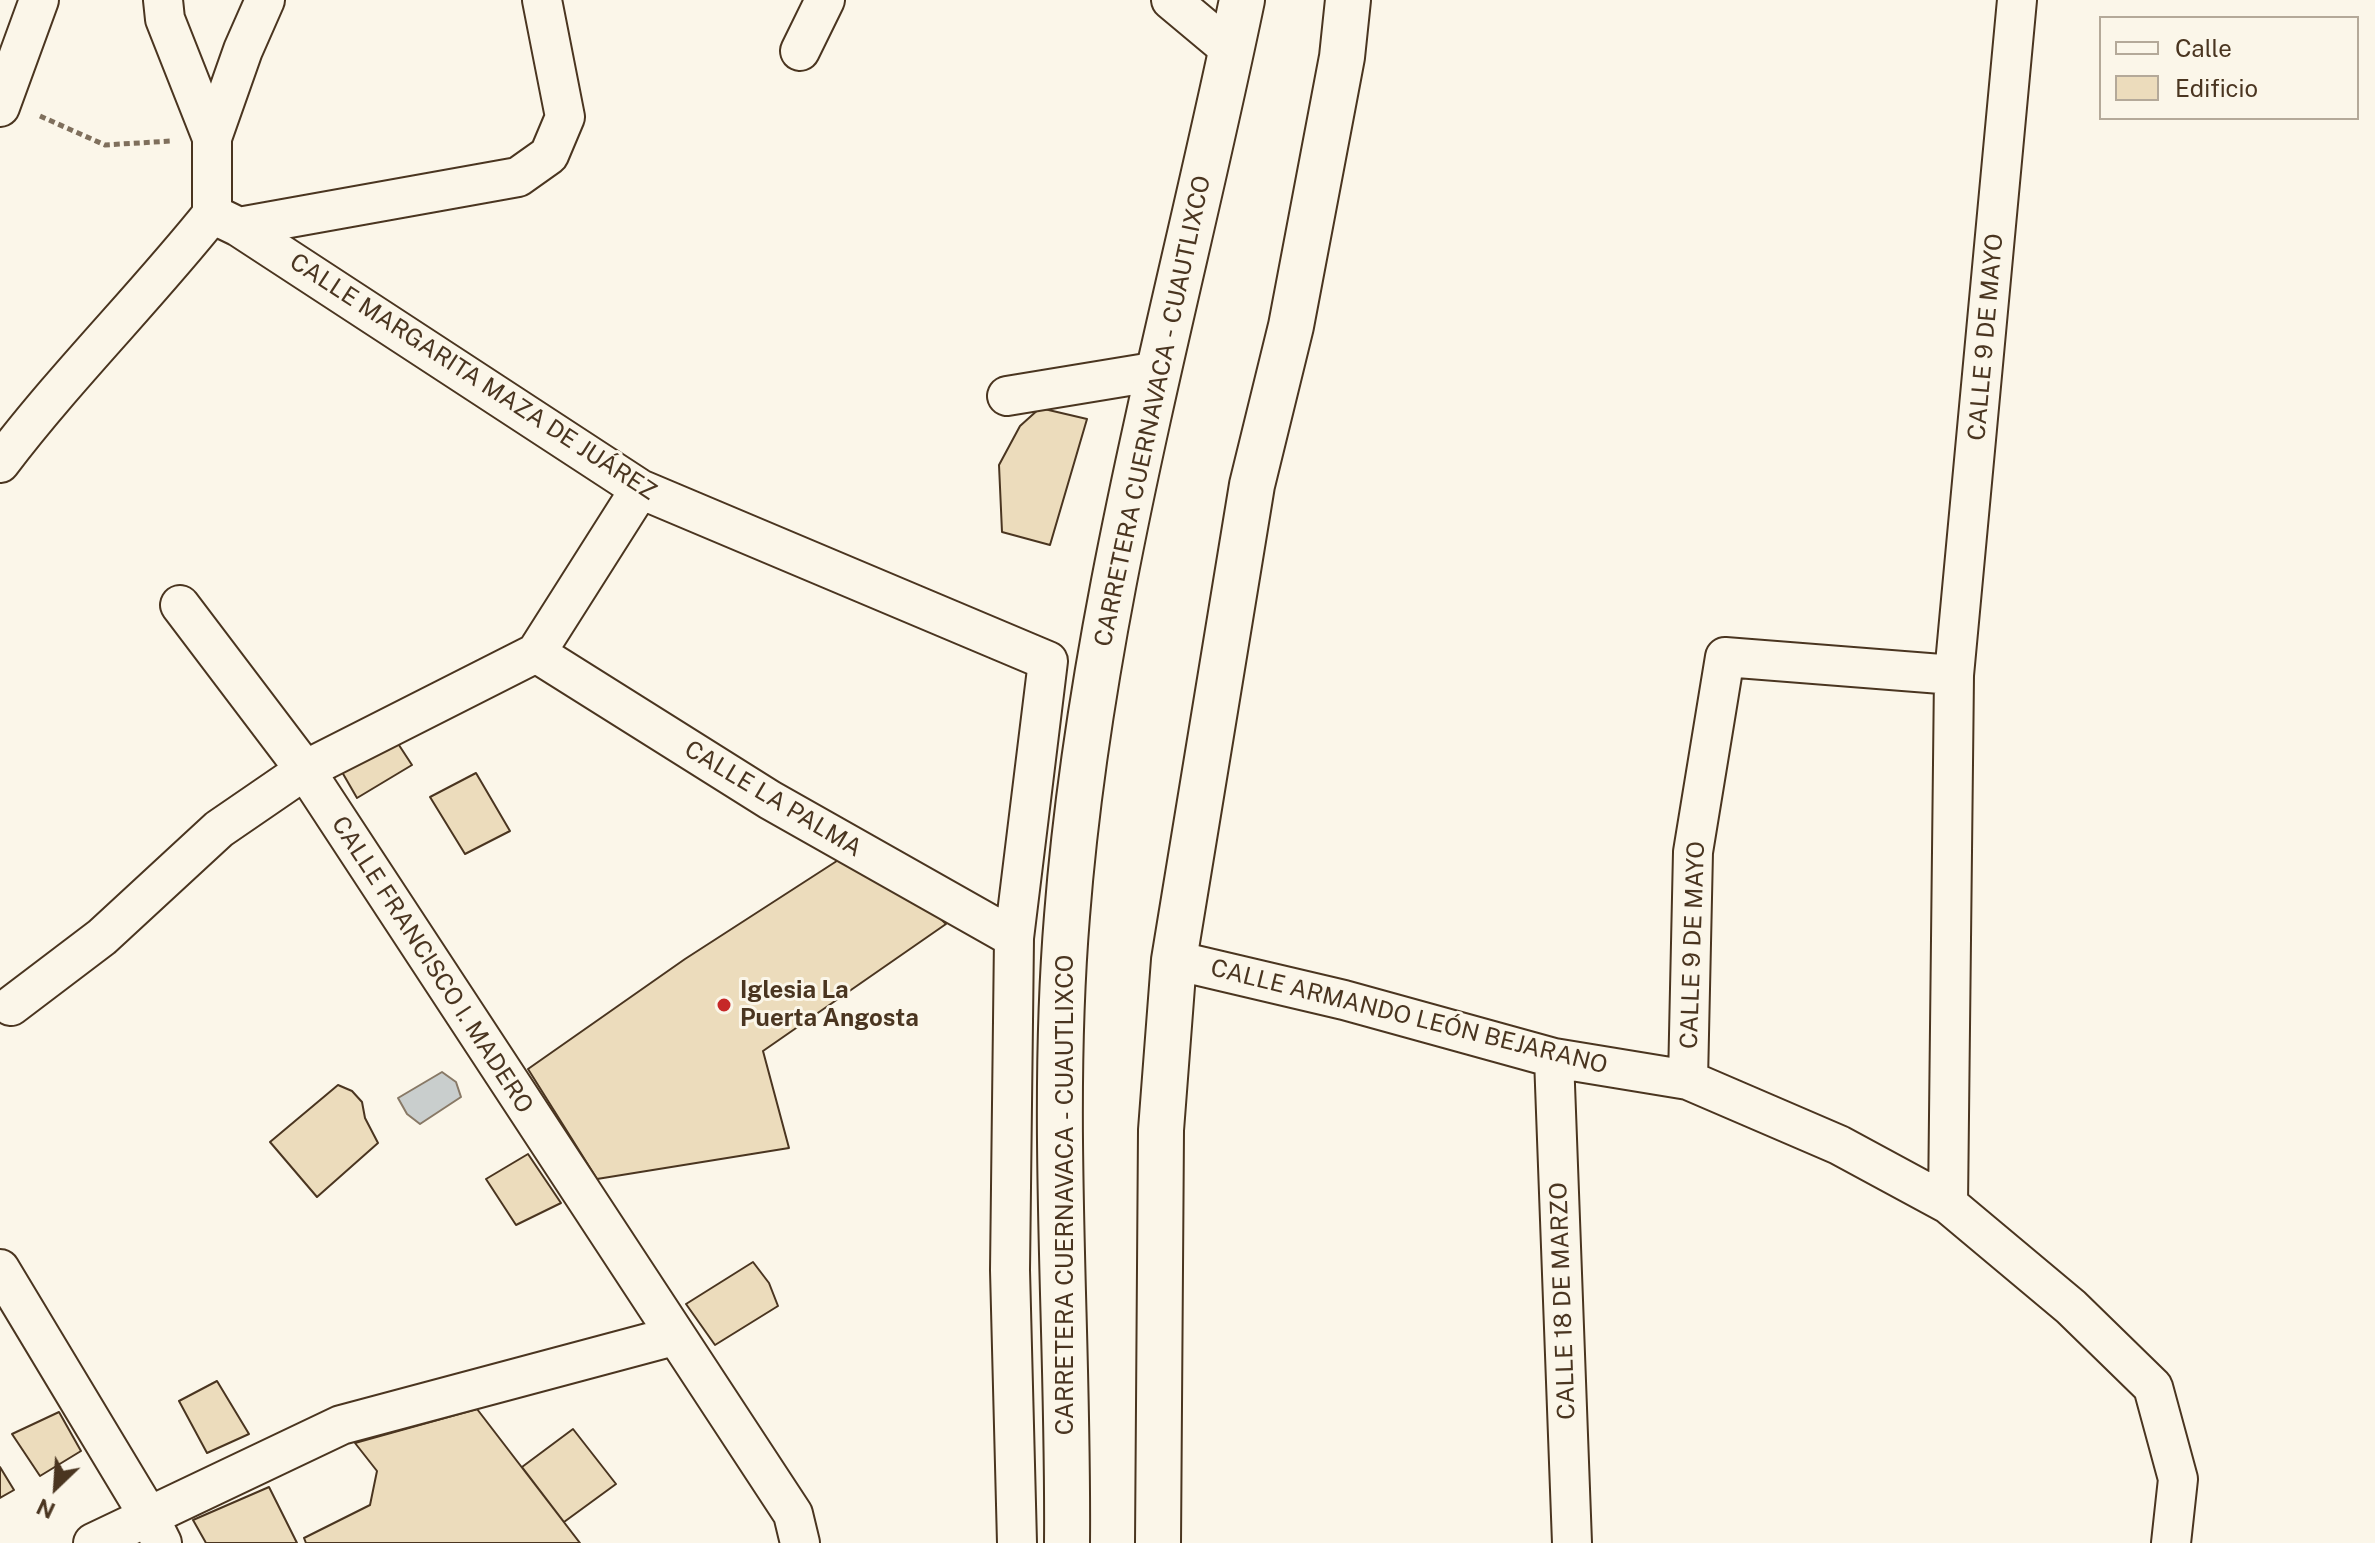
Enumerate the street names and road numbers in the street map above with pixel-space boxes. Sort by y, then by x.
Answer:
street label: CARRETERA CUERNAVACA - CUAUTLIXCO [1089,173,1217,649]
street label: CALLE 9 DE MAYO [1963,232,2009,442]
street label: CALLE MARGARITA MAZA DE JUÁREZ [284,247,662,507]
street label: CALLE LA PALMA [679,735,867,863]
street label: CALLE FRANCISCO I. MADERO [325,811,539,1119]
street label: CALLE 9 DE MAYO [1675,841,1711,1049]
street label: CALLE ARMANDO LEÓN BEJARANO [1208,954,1610,1080]
street label: CARRETERA CUERNAVACA - CUAUTLIXCO [1052,955,1080,1435]
street label: CALLE 18 DE MARZO [1544,1182,1582,1420]

